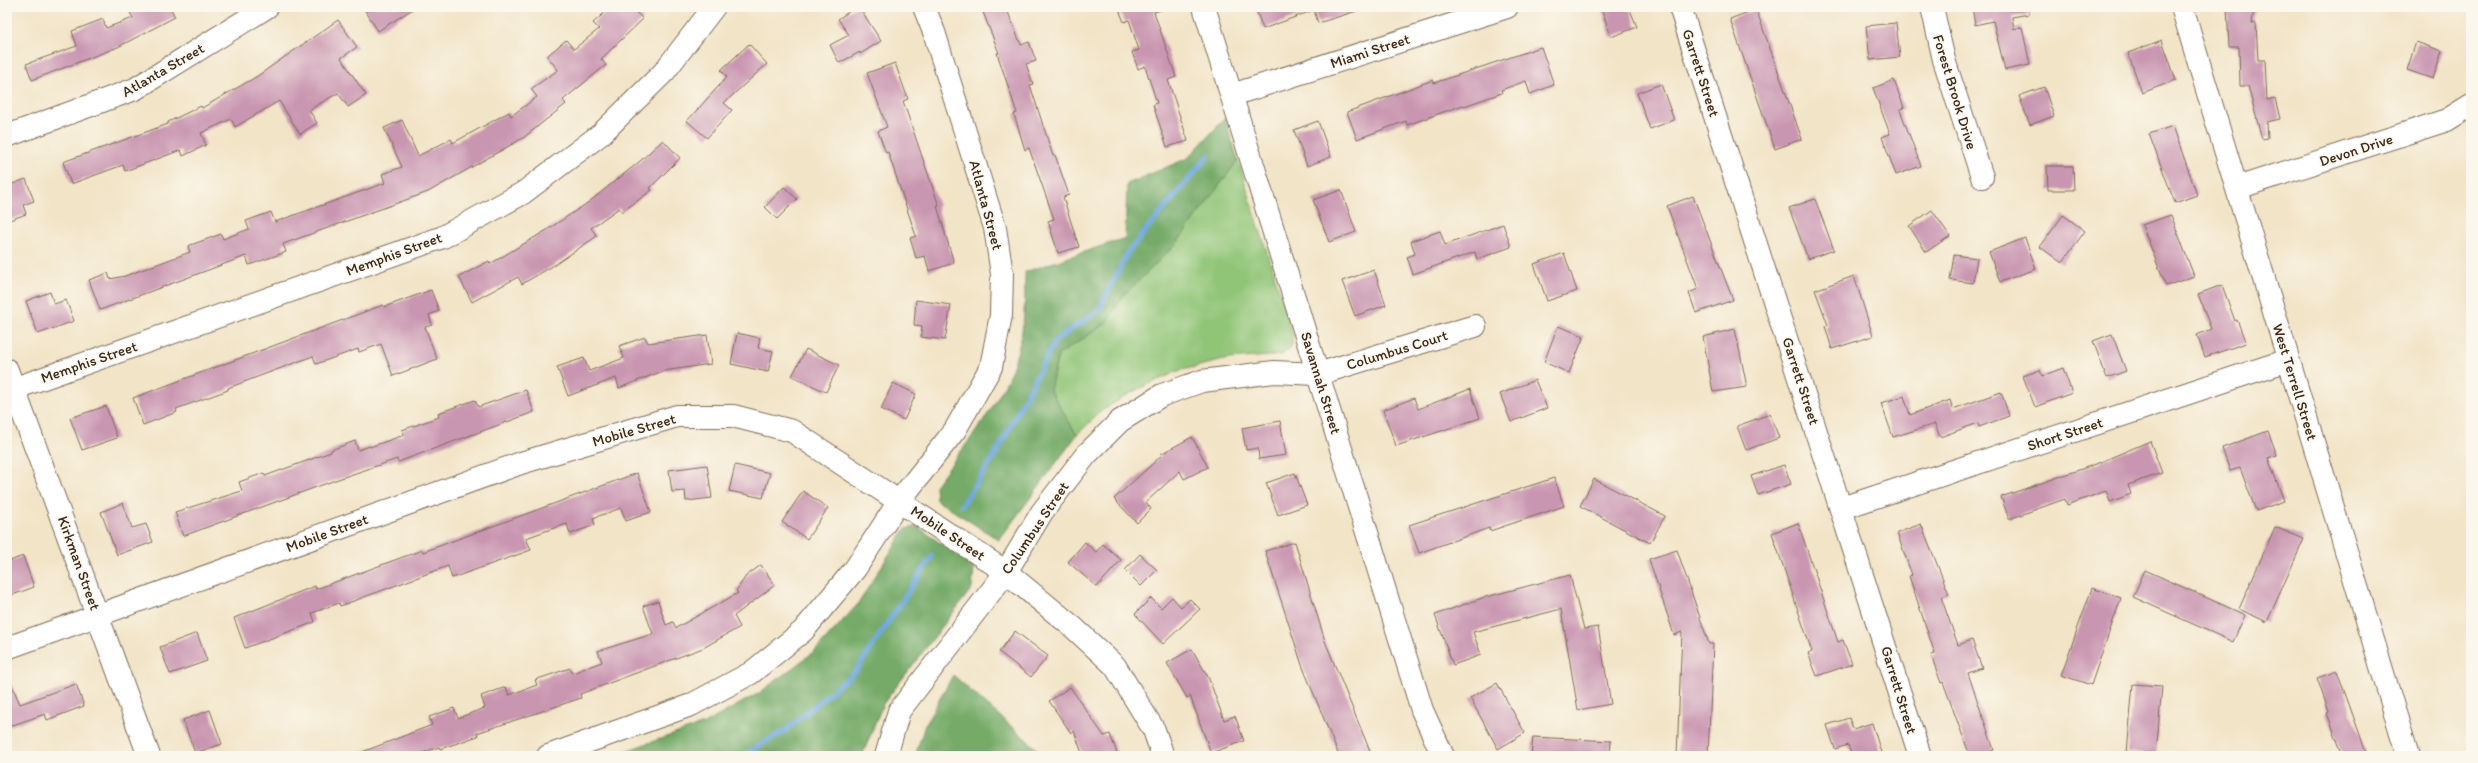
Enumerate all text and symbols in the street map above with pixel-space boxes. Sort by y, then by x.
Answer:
street label: Garrett Street [1678,27,1724,119]
street label: Miami Street [1328,30,1412,72]
street label: Forest Brook Drive [1929,32,1981,152]
street label: Atlanta Street [119,39,208,101]
street label: Devon Drive [2317,130,2395,170]
street label: Atlanta Street [965,158,1007,252]
street label: Memphis Street [344,228,445,280]
street label: West Terrell Street [2269,321,2321,443]
street label: Columbus Court [1344,326,1450,374]
street label: Savannah Street [1297,330,1345,437]
street label: Garrett Street [1778,335,1824,427]
street label: Memphis Street [38,337,140,387]
street label: Mobile Street [590,409,678,450]
street label: Short Street [2025,413,2105,455]
street label: Columbus Street [997,478,1073,578]
street label: Mobile Street [907,502,989,565]
street label: Mobile Street [284,510,371,556]
street label: Kirkman Street [54,513,104,613]
street label: Garrett Street [1877,644,1921,737]

